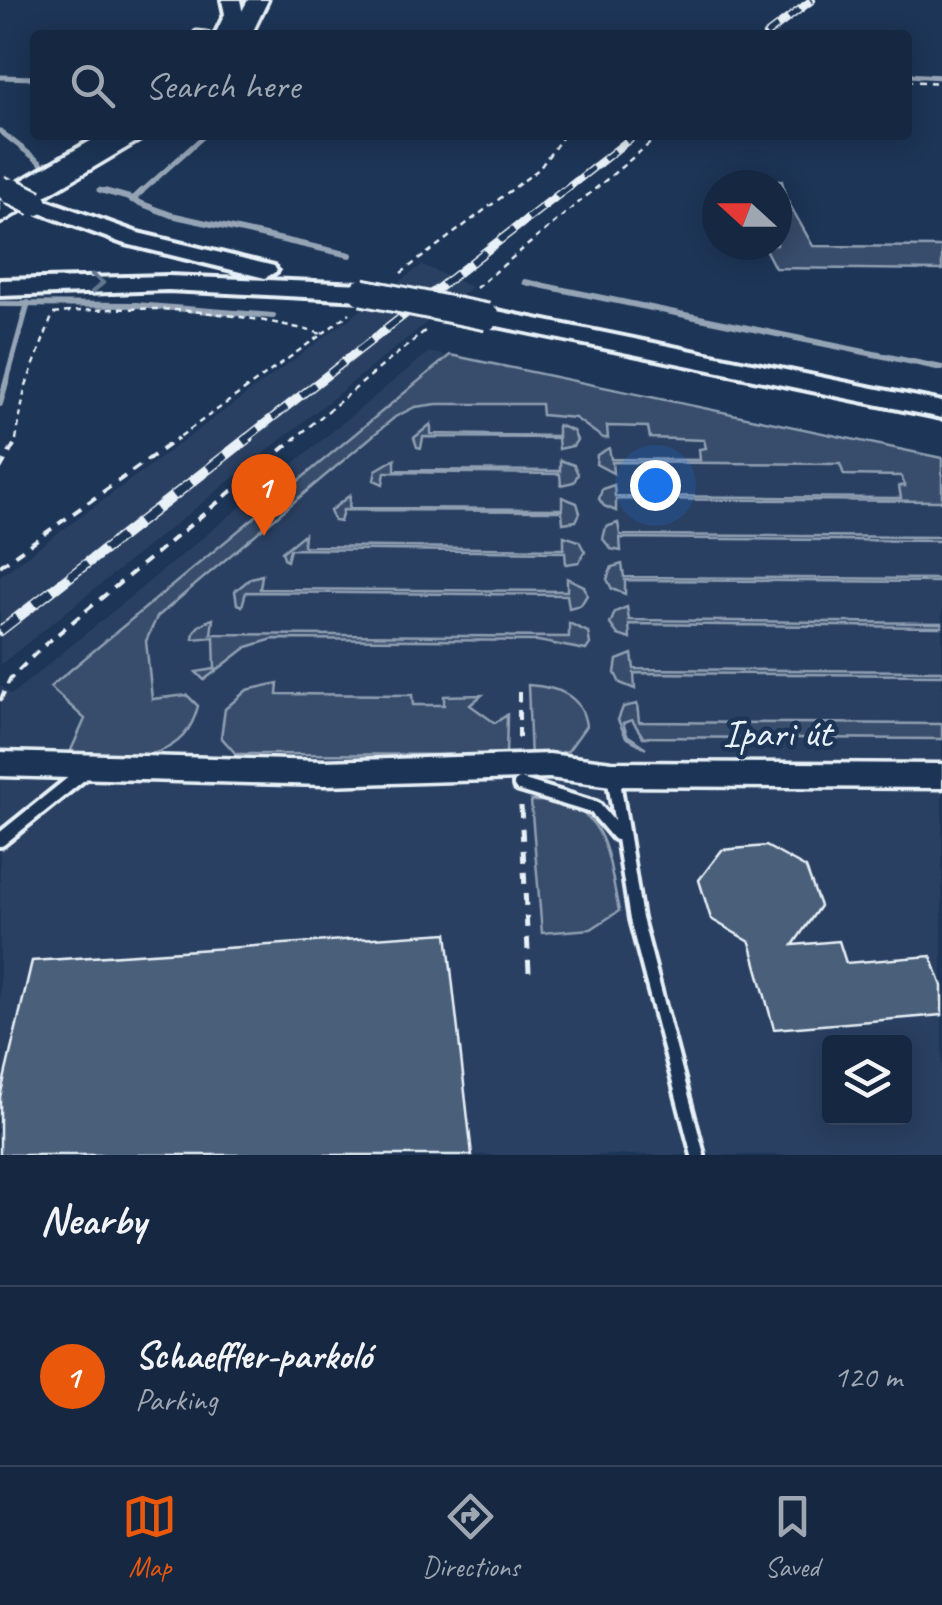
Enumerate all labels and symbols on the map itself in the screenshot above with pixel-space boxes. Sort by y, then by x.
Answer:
north arrow [702,170,792,260]
one-way arrow [90,272,106,293]
pin: 1 [232,454,296,536]
your location [630,460,681,511]
street label: Ipari út [723,708,835,758]

